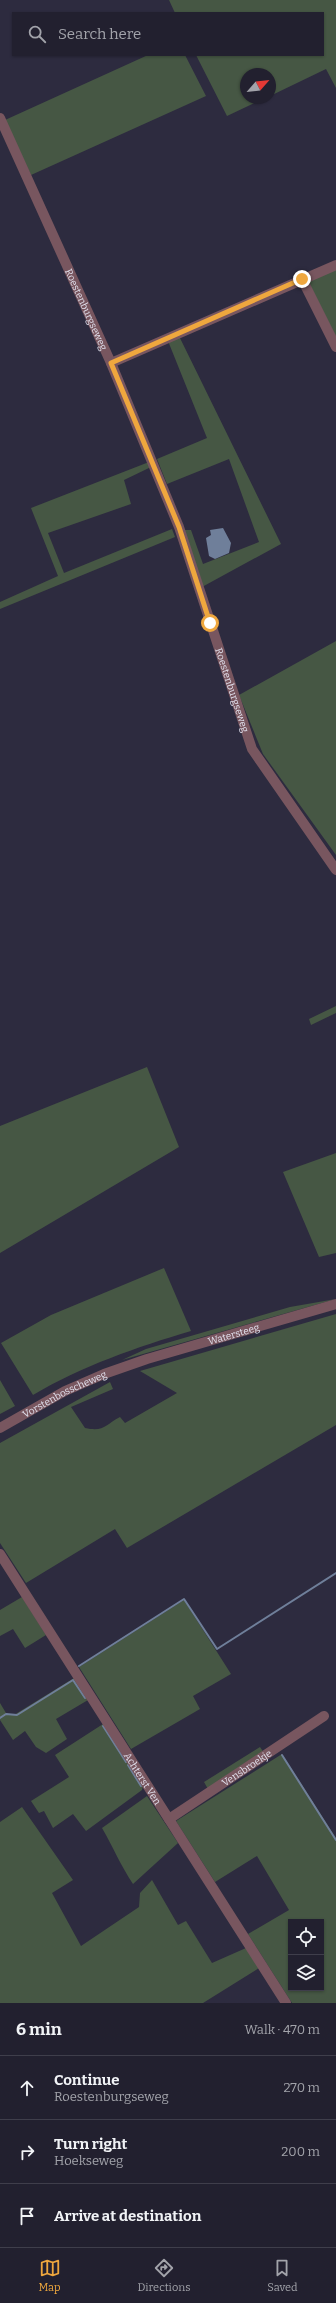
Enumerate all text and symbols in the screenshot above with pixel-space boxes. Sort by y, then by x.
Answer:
search box [12,12,324,56]
icon: search [26,23,48,45]
text: Search here [58,25,141,43]
north arrow [240,68,276,104]
street label: Roestenburgseweg [62,267,110,353]
route end [293,270,311,288]
route start [201,614,219,632]
street label: Roestenburgseweg [212,646,251,734]
street label: Watersteeg [207,1321,261,1348]
street label: Vorstenbosscheweg [21,1368,109,1421]
street label: Vensbroekje [220,1747,274,1789]
street label: Achterst Ven [121,1750,164,1808]
map controls [288,1919,324,1991]
button: locate [288,1919,324,1955]
button: layers [288,1955,324,1991]
text: 6 min [16,2019,62,2040]
text: Walk · 470 m [245,2022,320,2037]
text: Continue [54,2071,120,2089]
icon: ahead [16,2077,38,2099]
text: 270 m [283,2080,320,2095]
text: Roestenburgseweg [54,2089,169,2104]
text: Turn right [54,2135,127,2153]
icon: right [16,2141,38,2163]
text: 200 m [281,2144,320,2159]
text: Hoekseweg [54,2153,123,2168]
icon: arrive [16,2205,38,2227]
text: Arrive at destination [54,2207,201,2225]
tab: Map [38,2257,61,2294]
tab: Directions [138,2257,190,2294]
tab: Saved [267,2257,298,2294]

